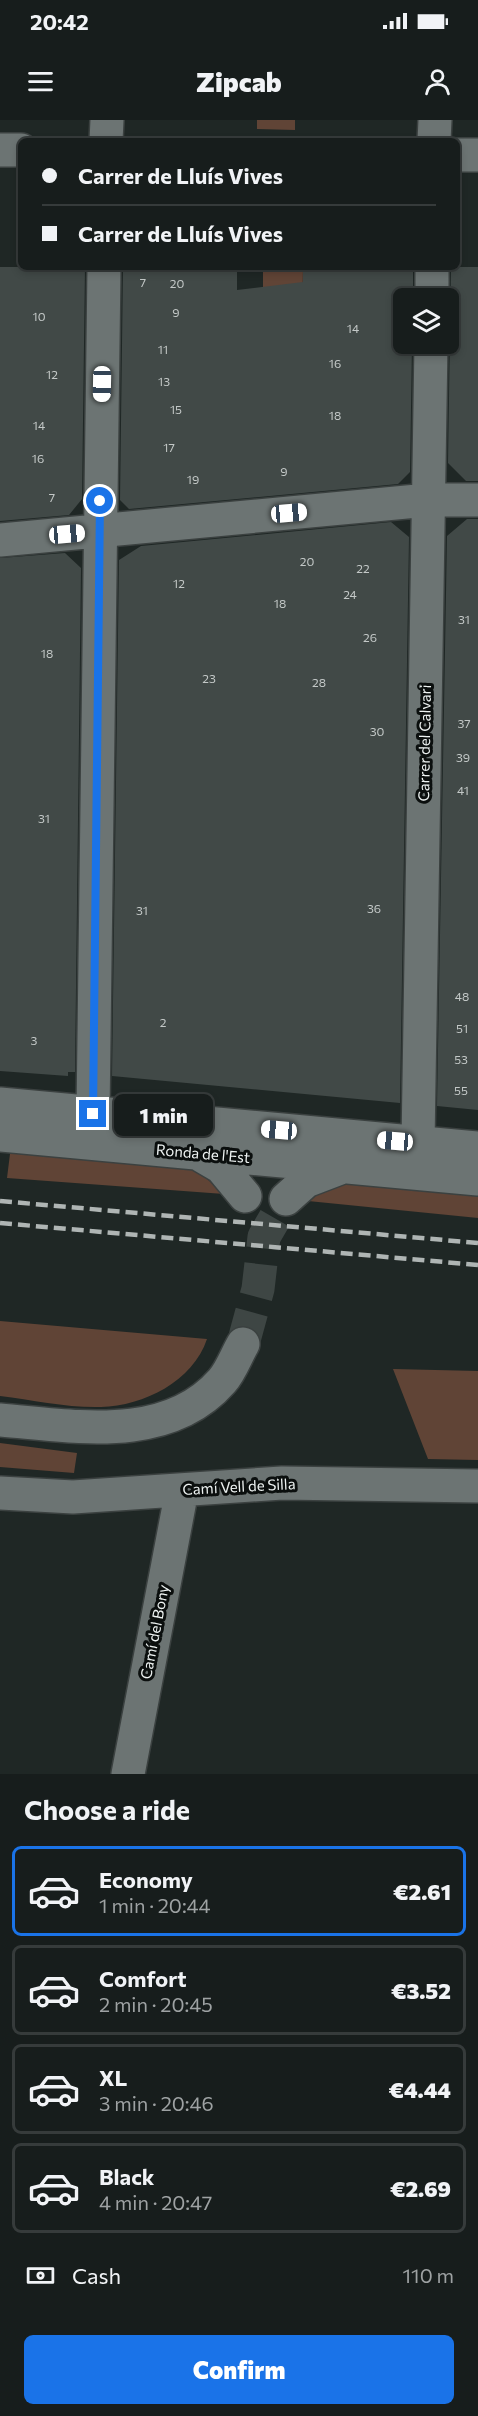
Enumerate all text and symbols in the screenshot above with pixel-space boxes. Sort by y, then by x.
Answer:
text: 20:42 [30,8,89,35]
icon: menu [24,65,57,98]
text: Zipcab [196,65,282,98]
icon: person [421,65,454,98]
text: Carrer de Lluís Vives [78,162,283,189]
text: Carrer de Lluís Vives [78,220,283,247]
house number: 7 [140,275,146,289]
house number: 20 [170,276,184,290]
map controls [393,288,459,354]
button: layers [393,288,459,354]
house number: 9 [172,305,180,319]
house number: 10 [33,309,46,323]
house number: 14 [347,321,359,335]
house number: 11 [158,342,168,356]
house number: 16 [329,356,341,370]
car [93,366,111,402]
house number: 12 [46,367,58,381]
house number: 13 [158,374,170,388]
house number: 15 [170,402,182,416]
house number: 18 [329,408,341,422]
house number: 14 [33,418,45,432]
house number: 17 [163,440,175,454]
house number: 16 [32,451,44,465]
house number: 9 [280,464,288,478]
house number: 19 [187,472,199,486]
route start [86,487,113,514]
house number: 7 [49,490,55,504]
car [270,502,308,524]
car [48,523,86,545]
house number: 20 [300,554,314,568]
house number: 22 [356,561,370,575]
house number: 12 [173,576,185,590]
house number: 24 [343,587,357,601]
house number: 18 [274,596,286,610]
house number: 31 [458,612,470,626]
house number: 26 [363,630,377,644]
house number: 18 [41,646,53,660]
house number: 23 [202,671,216,685]
house number: 28 [312,675,326,689]
street label: Carrer del Calvari [414,684,434,802]
house number: 37 [457,716,471,730]
house number: 30 [370,724,385,738]
house number: 39 [456,750,470,764]
house number: 41 [457,783,469,797]
house number: 31 [38,811,50,825]
house number: 36 [367,901,381,915]
house number: 31 [136,903,148,917]
house number: 48 [455,989,469,1003]
house number: 2 [160,1015,167,1029]
house number: 51 [456,1021,468,1035]
house number: 3 [31,1033,38,1047]
house number: 53 [454,1052,468,1066]
house number: 55 [454,1083,468,1097]
callout: 1 min [114,1093,213,1135]
route end [79,1100,106,1127]
text: 1 min [139,1103,188,1127]
car [260,1119,298,1141]
car [376,1130,414,1152]
street label: Ronda de l'Est [155,1140,251,1166]
street label: Camí Vell de Silla [182,1474,296,1498]
street label: Camí del Bony [136,1583,172,1681]
text: Choose a ride [24,1793,190,1826]
icon: car [27,1864,81,1918]
text: Economy [99,1866,193,1893]
text: €2.61 [393,1878,451,1905]
text: 1 min · 20:44 [99,1893,211,1917]
icon: car [27,1963,81,2017]
text: Comfort [99,1965,187,1992]
text: €3.52 [391,1977,451,2004]
text: 2 min · 20:45 [99,1992,213,2016]
icon: car [27,2062,81,2116]
text: XL [99,2064,127,2091]
text: €4.44 [388,2076,451,2103]
text: 3 min · 20:46 [99,2091,214,2115]
icon: car [27,2161,81,2215]
text: Black [99,2163,154,2190]
text: €2.69 [390,2175,451,2202]
text: 4 min · 20:47 [99,2190,212,2214]
icon: cash [24,2259,57,2292]
text: Cash [72,2262,121,2289]
text: 110 m [403,2263,454,2287]
button: Confirm [24,2335,454,2404]

